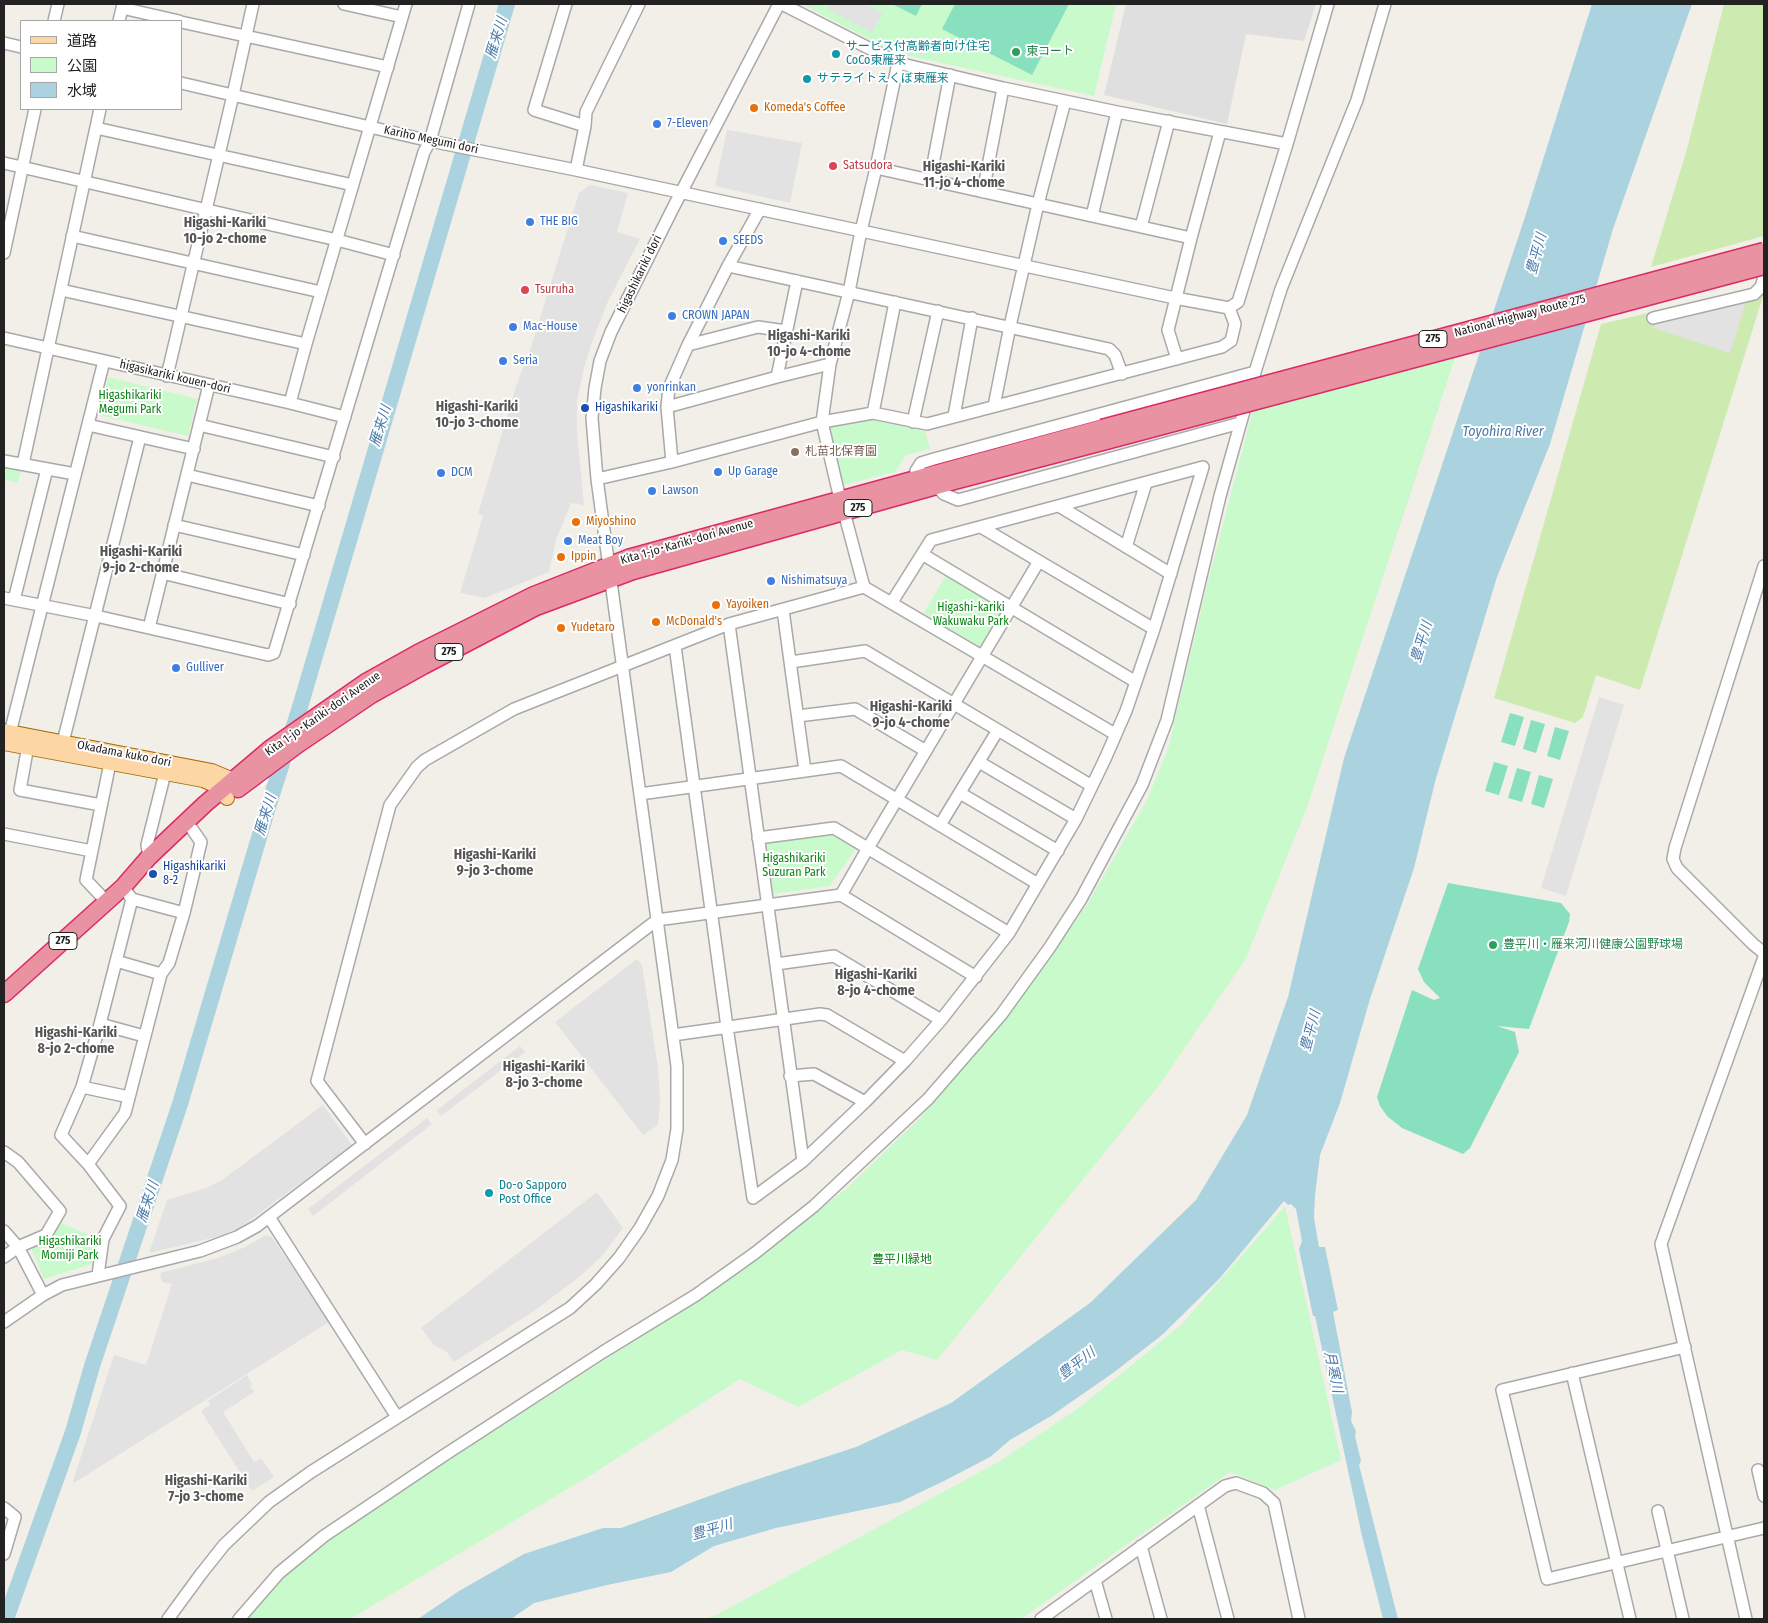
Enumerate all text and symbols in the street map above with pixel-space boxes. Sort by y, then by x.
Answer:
water label: 雁来川 [483,15,511,61]
legend [20,20,182,110]
text: 道路 [67,32,97,50]
place label: サービス付高齢者向け住宅 CoCo東雁来 [846,40,990,68]
place label: 東コート [1026,45,1074,59]
marker: 東コート [1010,46,1022,58]
marker: サービス付高齢者向け住宅 CoCo東雁来 [830,48,842,60]
text: 公園 [67,57,97,75]
place label: サテライトえくぼ東雁来 [817,72,949,86]
marker: サテライトえくぼ東雁来 [801,73,813,85]
text: 水域 [67,82,97,100]
place label: Komeda's Coffee [764,101,845,115]
marker: Komeda's Coffee [748,102,760,114]
place label: 7-Eleven [667,117,708,131]
marker: 7-Eleven [651,118,663,130]
street label: Kariho Megumi dori [383,123,479,157]
place label: Satsudora [843,159,893,173]
district label: Higashi-Kariki 11-jo 4-chome [923,159,1005,192]
marker: Satsudora [827,160,839,172]
district label: Higashi-Kariki 10-jo 2-chome [183,215,267,248]
place label: THE BIG [540,215,578,229]
marker: THE BIG [524,216,536,228]
water label: 豊平川 [1523,232,1551,276]
street label: higashikariki dori [615,233,665,315]
place label: SEEDS [733,234,763,248]
marker: SEEDS [717,235,729,247]
place label: Tsuruha [535,283,574,297]
marker: Tsuruha [519,284,531,296]
street label: National Highway Route 275 [1453,292,1587,340]
place label: CROWN JAPAN [682,309,750,323]
marker: CROWN JAPAN [666,310,678,322]
place label: Mac-House [523,320,577,334]
marker: Mac-House [507,321,519,333]
district label: Higashi-Kariki 10-jo 4-chome [767,328,851,361]
road number: 275 [1419,330,1447,348]
place label: Seria [513,354,538,368]
marker: Seria [497,355,509,367]
street label: higasikariki kouen-dori [118,357,232,397]
place label: yonrinkan [647,381,696,395]
marker: yonrinkan [631,382,643,394]
park label: Higashikariki Megumi Park [98,389,162,417]
district label: Higashi-Kariki 10-jo 3-chome [435,399,519,432]
place label: Higashikariki [595,401,658,415]
marker: Higashikariki [579,402,591,414]
water label: 雁来川 [367,403,395,449]
water label: Toyohira River [1462,424,1544,440]
place label: 札苗北保育園 [805,445,877,459]
marker: 札苗北保育園 [789,446,801,458]
place label: Up Garage [728,465,778,479]
place label: DCM [451,466,473,480]
marker: Up Garage [712,466,724,478]
marker: DCM [435,467,447,479]
place label: Lawson [662,484,699,498]
marker: Lawson [646,485,658,497]
road number: 275 [844,499,872,516]
place label: Miyoshino [586,515,636,529]
marker: Miyoshino [570,516,582,528]
street label: Kita 1-jo･Kariki-dori Avenue [619,516,755,568]
place label: Meat Boy [578,534,623,548]
marker: Meat Boy [562,535,574,547]
district label: Higashi-Kariki 9-jo 2-chome [100,544,182,576]
place label: Ippin [571,550,596,564]
marker: Ippin [555,551,567,563]
place label: Nishimatsuya [781,574,847,588]
marker: Nishimatsuya [765,575,777,587]
place label: Yayoiken [726,598,769,612]
marker: Yayoiken [710,599,722,611]
park label: Higashi-kariki Wakuwaku Park [933,601,1009,629]
place label: McDonald's [666,615,722,629]
marker: McDonald's [650,616,662,628]
water label: 豊平川 [1408,619,1436,665]
place label: Yudetaro [571,621,615,635]
marker: Yudetaro [555,622,567,634]
road number: 275 [435,644,463,660]
place label: Gulliver [186,661,224,675]
marker: Gulliver [170,662,182,674]
street label: Kita 1-jo･Kariki-dori Avenue [263,669,383,759]
district label: Higashi-Kariki 9-jo 4-chome [870,699,952,732]
street label: Okadama kuko dori [76,738,172,770]
water label: 雁来川 [252,792,280,838]
district label: Higashi-Kariki 9-jo 3-chome [454,847,536,880]
park label: Higashikariki Suzuran Park [762,852,826,880]
place label: Higashikariki 8-2 [163,860,226,888]
marker: Higashikariki 8-2 [147,868,159,880]
road number: 275 [49,932,77,949]
place label: 豊平川・雁来河川健康公園野球場 [1503,938,1683,952]
marker: 豊平川・雁来河川健康公園野球場 [1487,939,1499,951]
district label: Higashi-Kariki 8-jo 4-chome [835,967,917,1000]
water label: 豊平川 [1297,1009,1325,1053]
district label: Higashi-Kariki 8-jo 2-chome [35,1025,117,1058]
district label: Higashi-Kariki 8-jo 3-chome [503,1059,585,1092]
water label: 雁来川 [134,1179,162,1225]
place label: Do-o Sapporo Post Office [499,1179,567,1207]
marker: Do-o Sapporo Post Office [483,1187,495,1199]
park label: Higashikariki Momiji Park [38,1235,102,1263]
park label: 豊平川緑地 [872,1253,932,1267]
water label: 豊平川 [1055,1344,1099,1384]
water label: 月寒川 [1320,1350,1346,1394]
district label: Higashi-Kariki 7-jo 3-chome [165,1473,247,1505]
water label: 豊平川 [689,1516,735,1544]

